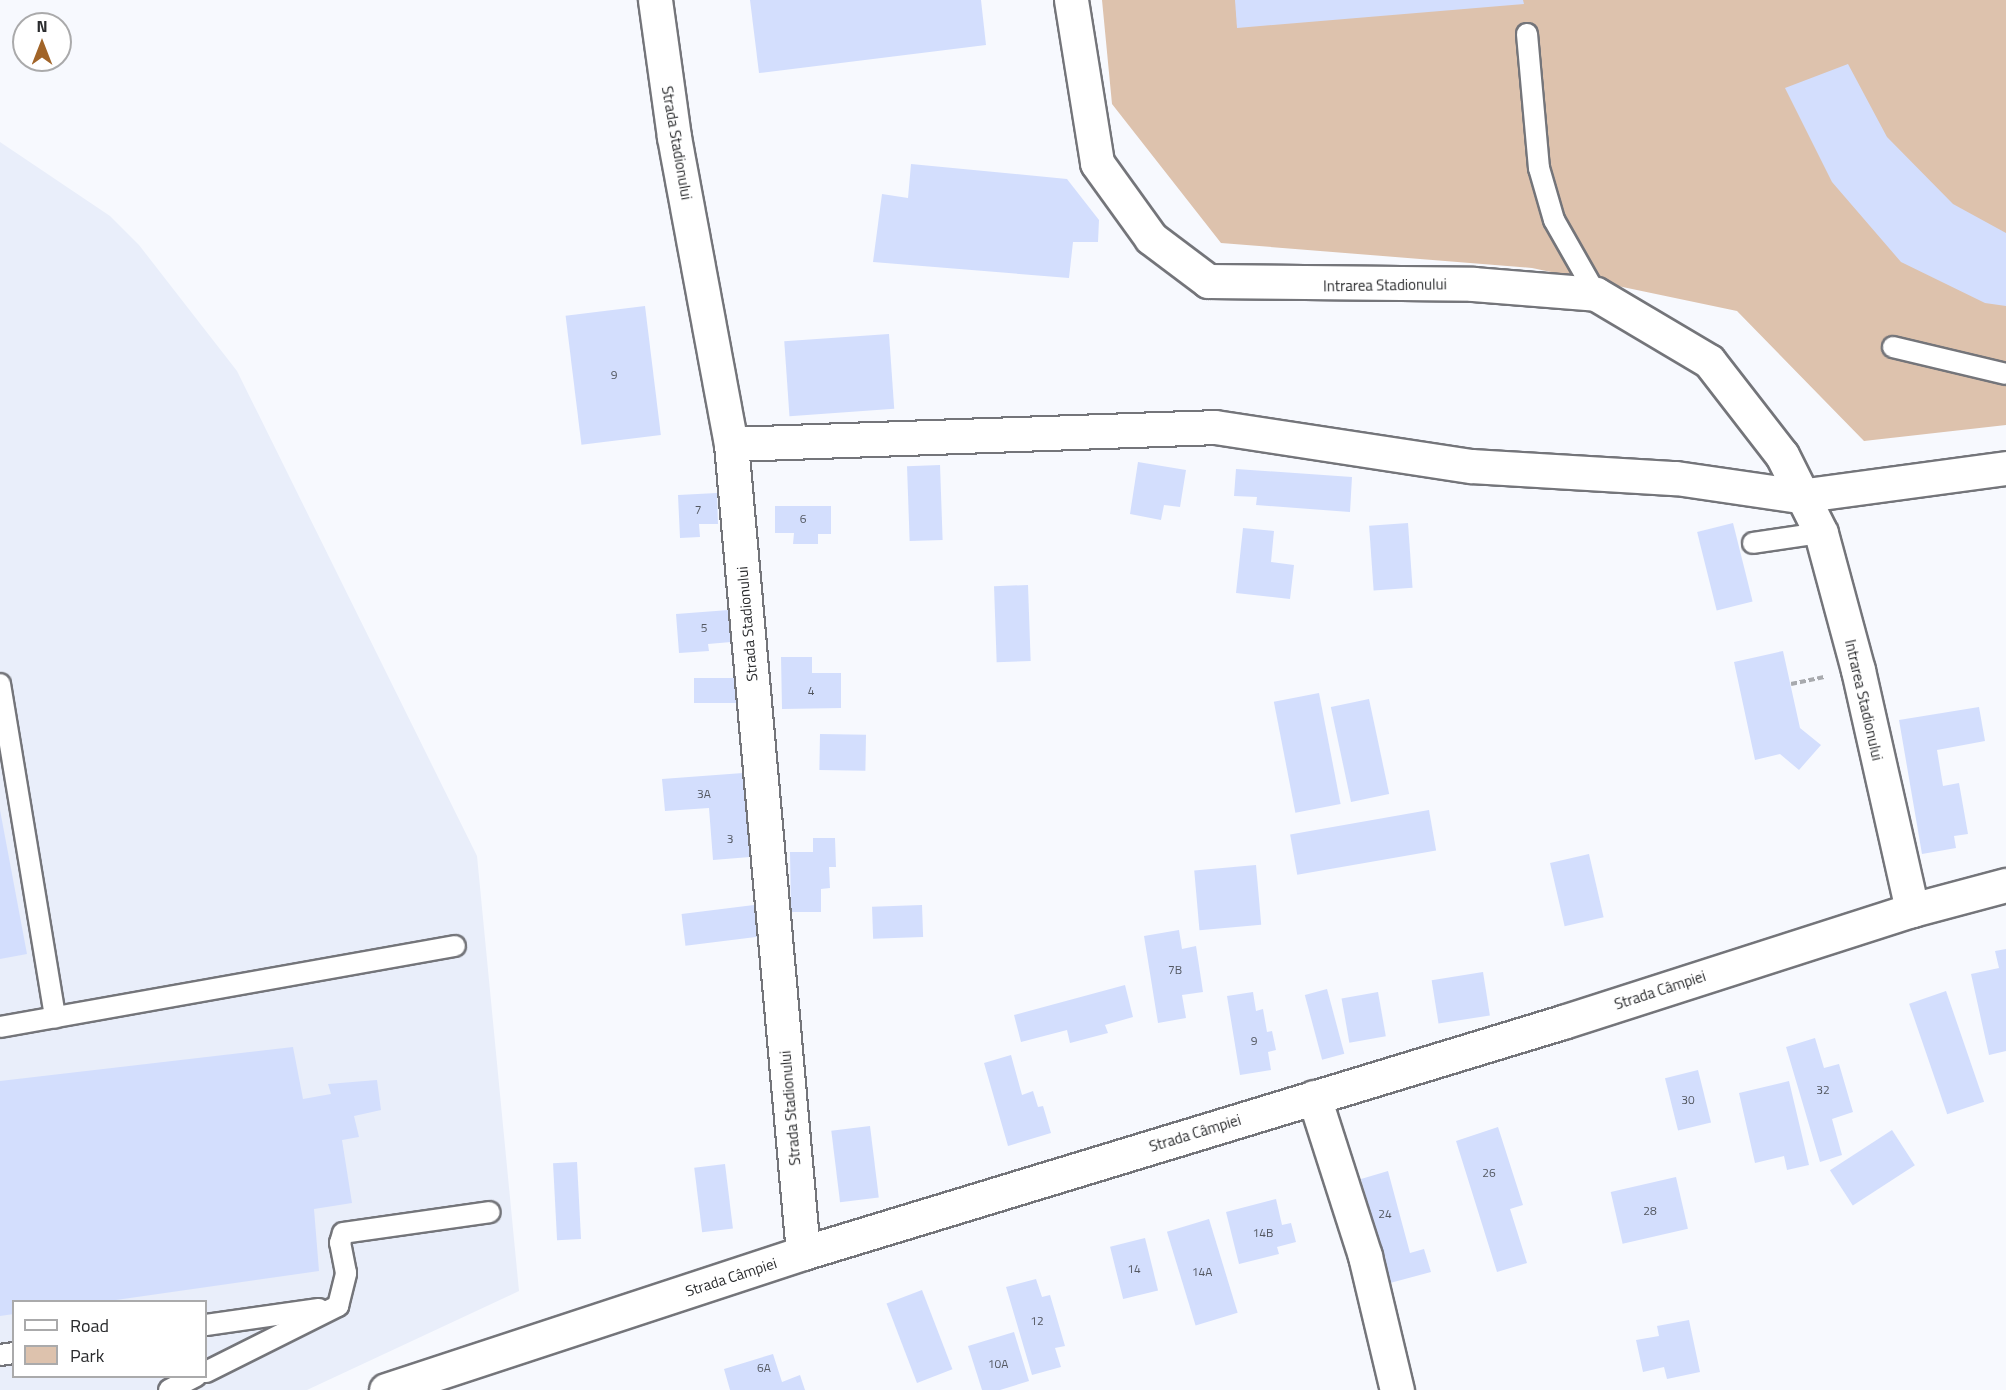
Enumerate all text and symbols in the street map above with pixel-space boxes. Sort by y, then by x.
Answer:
north arrow [12,12,72,72]
text: N [36,14,48,38]
street label: Strada Stadionului [658,85,696,201]
street label: Intrarea Stadionului [1323,275,1447,295]
house number: 9 [611,368,617,382]
house number: 7 [695,503,701,517]
house number: 6 [800,512,806,526]
street label: Strada Stadionului [733,566,761,682]
house number: 5 [701,621,707,635]
street label: Intrarea Stadionului [1841,638,1887,762]
house number: 4 [808,684,814,698]
house number: 3A [697,787,711,801]
house number: 3 [727,832,733,846]
house number: 7B [1168,963,1182,977]
street label: Strada Câmpiei [1612,967,1708,1013]
house number: 9 [1251,1034,1257,1048]
street label: Strada Stadionului [776,1050,804,1166]
house number: 32 [1816,1083,1830,1097]
house number: 30 [1681,1093,1695,1107]
street label: Strada Câmpiei [1147,1111,1243,1155]
house number: 26 [1482,1166,1496,1180]
house number: 28 [1643,1204,1657,1218]
house number: 24 [1378,1207,1392,1221]
house number: 14B [1253,1226,1273,1240]
street label: Strada Câmpiei [683,1254,779,1300]
house number: 14 [1127,1262,1141,1276]
house number: 14A [1192,1265,1212,1279]
legend [12,1300,207,1378]
text: Road [70,1312,109,1339]
house number: 12 [1030,1314,1044,1328]
text: Park [70,1342,104,1369]
house number: 10A [988,1357,1008,1371]
house number: 6A [757,1361,771,1375]

